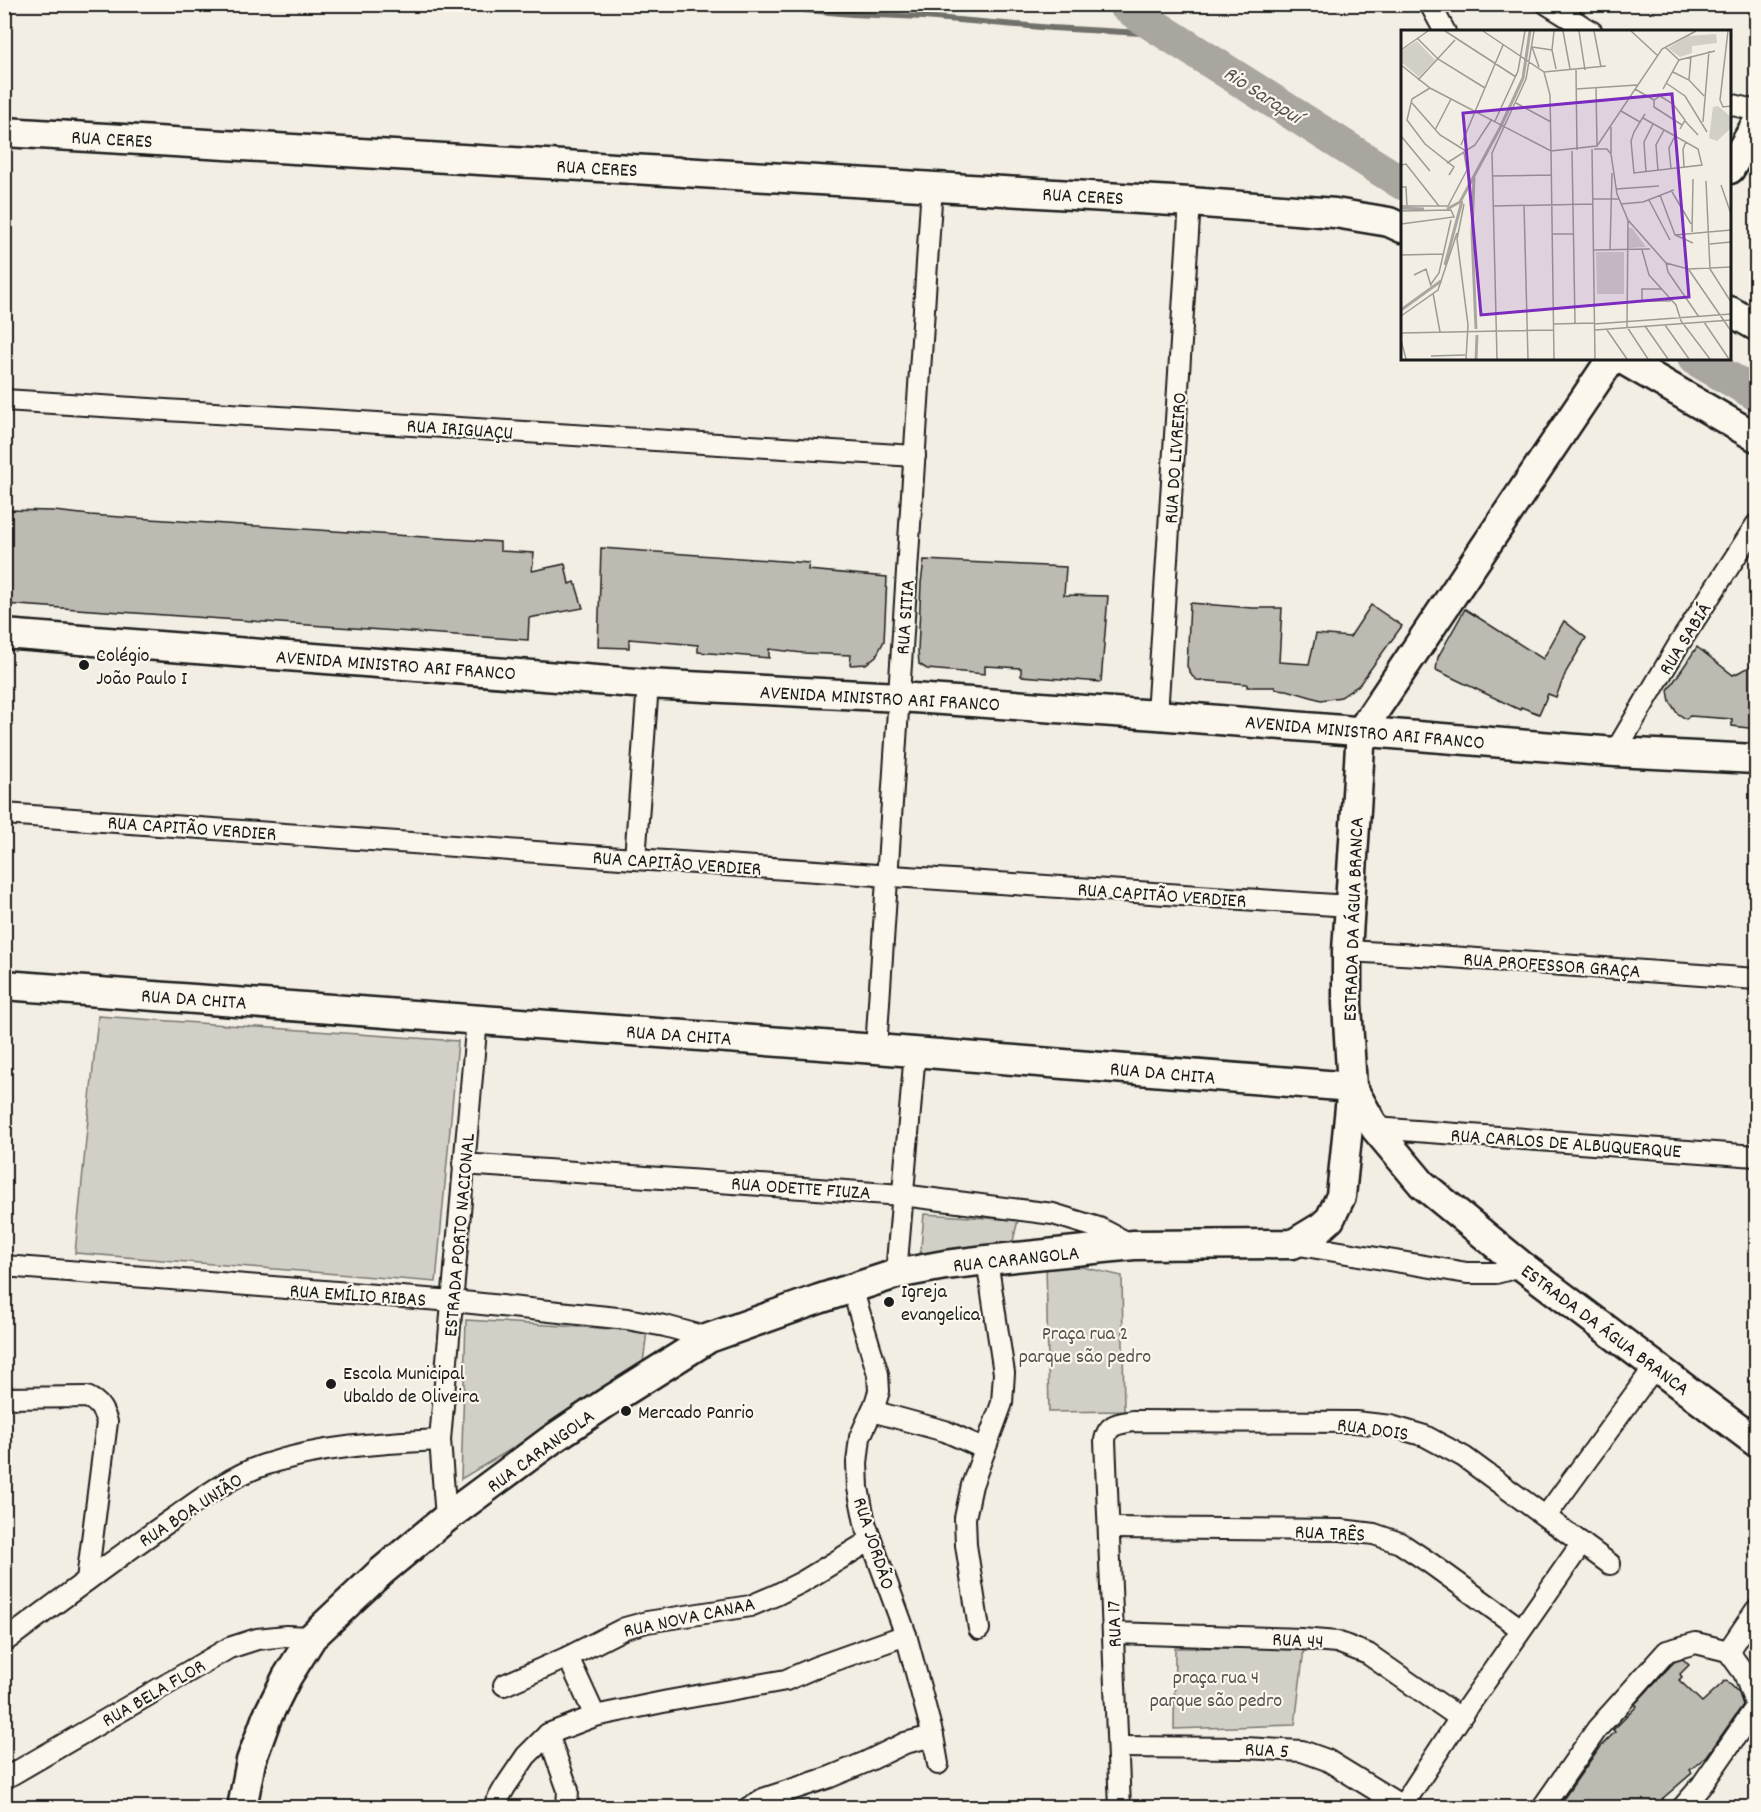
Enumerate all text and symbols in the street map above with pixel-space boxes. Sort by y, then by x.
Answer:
inset map [1401,30,1731,360]
water label: Rio Sarapuí [1216,60,1311,136]
street label: RUA CERES [70,125,153,157]
street label: RUA CERES [555,154,638,186]
street label: RUA CERES [1041,182,1124,214]
street label: RUA DO LIVREIRO [1158,392,1196,525]
street label: RUA IRIGUAÇU [406,413,514,449]
street label: RUA SITIA [890,579,924,656]
street label: RUA SABIÁ [1653,598,1720,681]
place label: Colégio João Paulo I [96,643,187,694]
street label: AVENIDA MINISTRO ARI FRANCO [275,645,517,689]
marker: Colégio João Paulo I [77,658,91,672]
street label: AVENIDA MINISTRO ARI FRANCO [759,680,1001,720]
street label: AVENIDA MINISTRO ARI FRANCO [1244,710,1486,758]
street label: RUA CAPITÃO VERDIER [106,810,277,850]
street label: ESTRADA DA ÁGUA BRANCA [1337,816,1373,1022]
street label: RUA CAPITÃO VERDIER [591,845,762,885]
street label: RUA CAPITÃO VERDIER [1076,877,1247,917]
street label: RUA PROFESSOR GRAÇA [1462,947,1641,987]
street label: RUA DA CHITA [140,983,248,1019]
street label: RUA DA CHITA [625,1019,733,1055]
street label: RUA DA CHITA [1109,1056,1217,1094]
street label: RUA CARLOS DE ALBUQUERQUE [1450,1123,1682,1167]
street label: ESTRADA PORTO NACIONAL [438,1132,484,1338]
street label: RUA ODETTE FIUZA [730,1171,872,1209]
street label: RUA CARANGOLA [952,1240,1081,1282]
street label: ESTRADA DA ÁGUA BRANCA [1514,1259,1694,1404]
street label: RUA EMÍLIO RIBAS [289,1278,427,1316]
place label: Igreja evangelica [901,1279,981,1330]
marker: Igreja evangelica [882,1295,896,1309]
park label: Praça rua 2 parque são pedro [1019,1321,1151,1372]
place label: Escola Municipal Ubaldo de Oliveira [343,1361,479,1412]
marker: Escola Municipal Ubaldo de Oliveira [324,1377,338,1391]
place label: Mercado Panrio [638,1400,754,1428]
street label: RUA CARANGOLA [482,1404,601,1501]
marker: Mercado Panrio [619,1404,633,1418]
street label: RUA DOIS [1335,1412,1410,1450]
street label: RUA BOA UNIÃO [134,1467,249,1556]
street label: RUA JORDÃO [844,1494,900,1594]
street label: RUA TRÊS [1294,1519,1366,1551]
street label: RUA NOVA CANAA [621,1591,758,1647]
street label: RUA 17 [1101,1600,1131,1648]
street label: RUA 44 [1271,1627,1324,1657]
street label: RUA BELA FLOR [98,1654,211,1736]
park label: praça rua 4 parque são pedro [1150,1665,1282,1716]
street label: RUA 5 [1244,1737,1290,1767]

